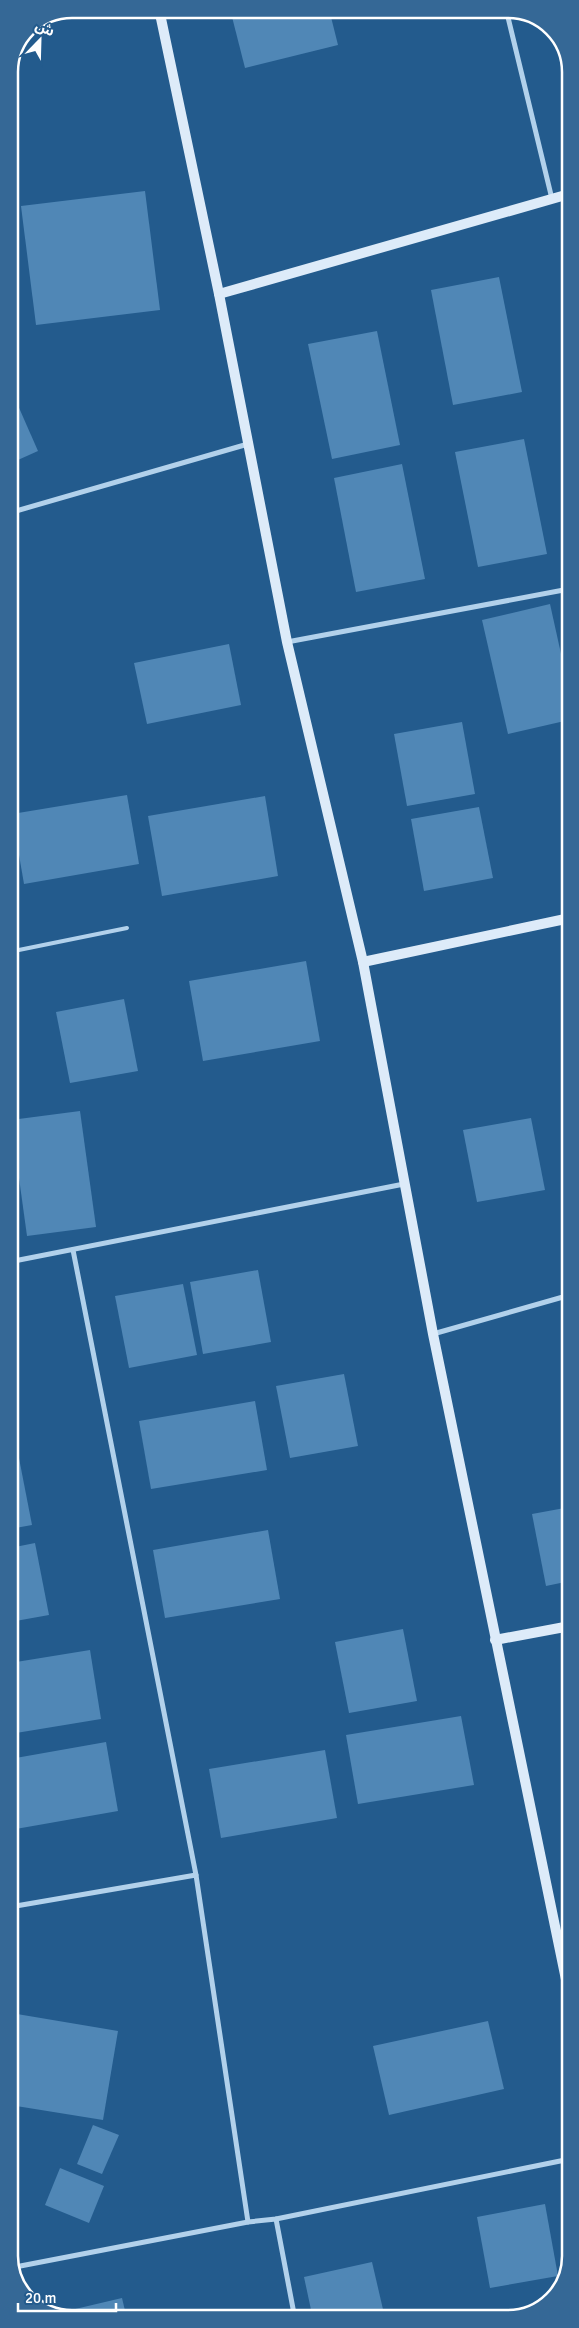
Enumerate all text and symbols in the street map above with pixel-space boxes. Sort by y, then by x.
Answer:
north arrow [15,15,65,65]
text: ش [33,17,57,40]
scale bar [18,2280,115,2312]
text: 20 m [25,2289,56,2307]

